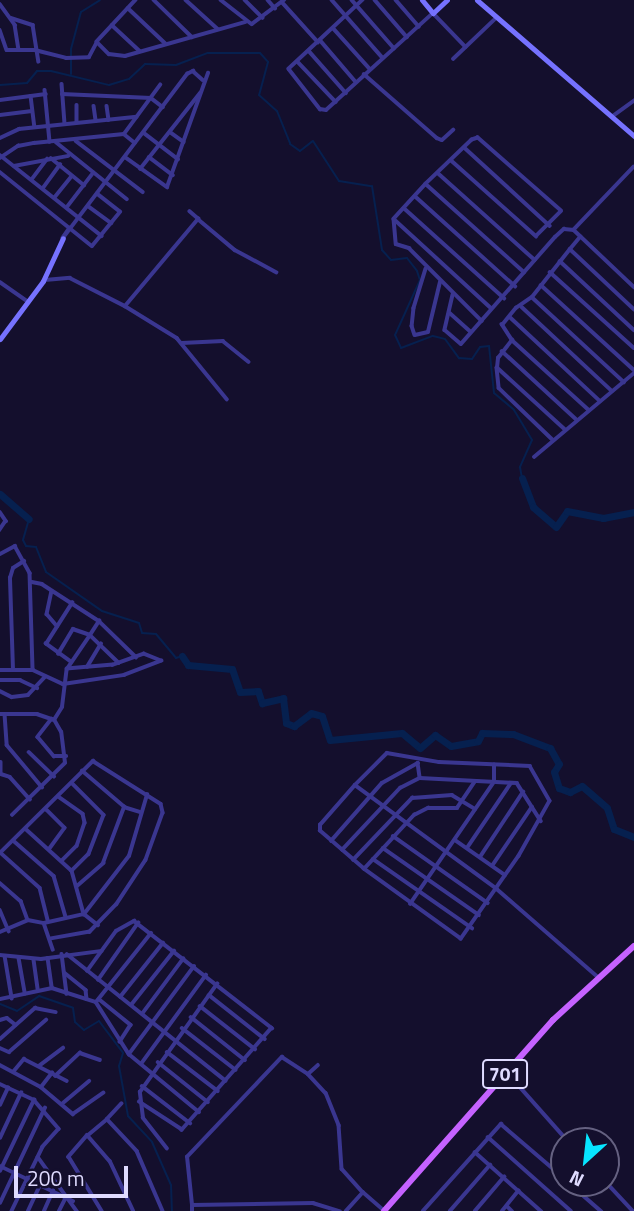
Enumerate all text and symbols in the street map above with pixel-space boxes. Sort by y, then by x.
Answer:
road number: 701 [480,1058,530,1090]
north arrow [550,1127,620,1197]
scale bar [18,1152,131,1196]
text: 200 m [27,1162,84,1194]
text: N [564,1163,589,1195]

